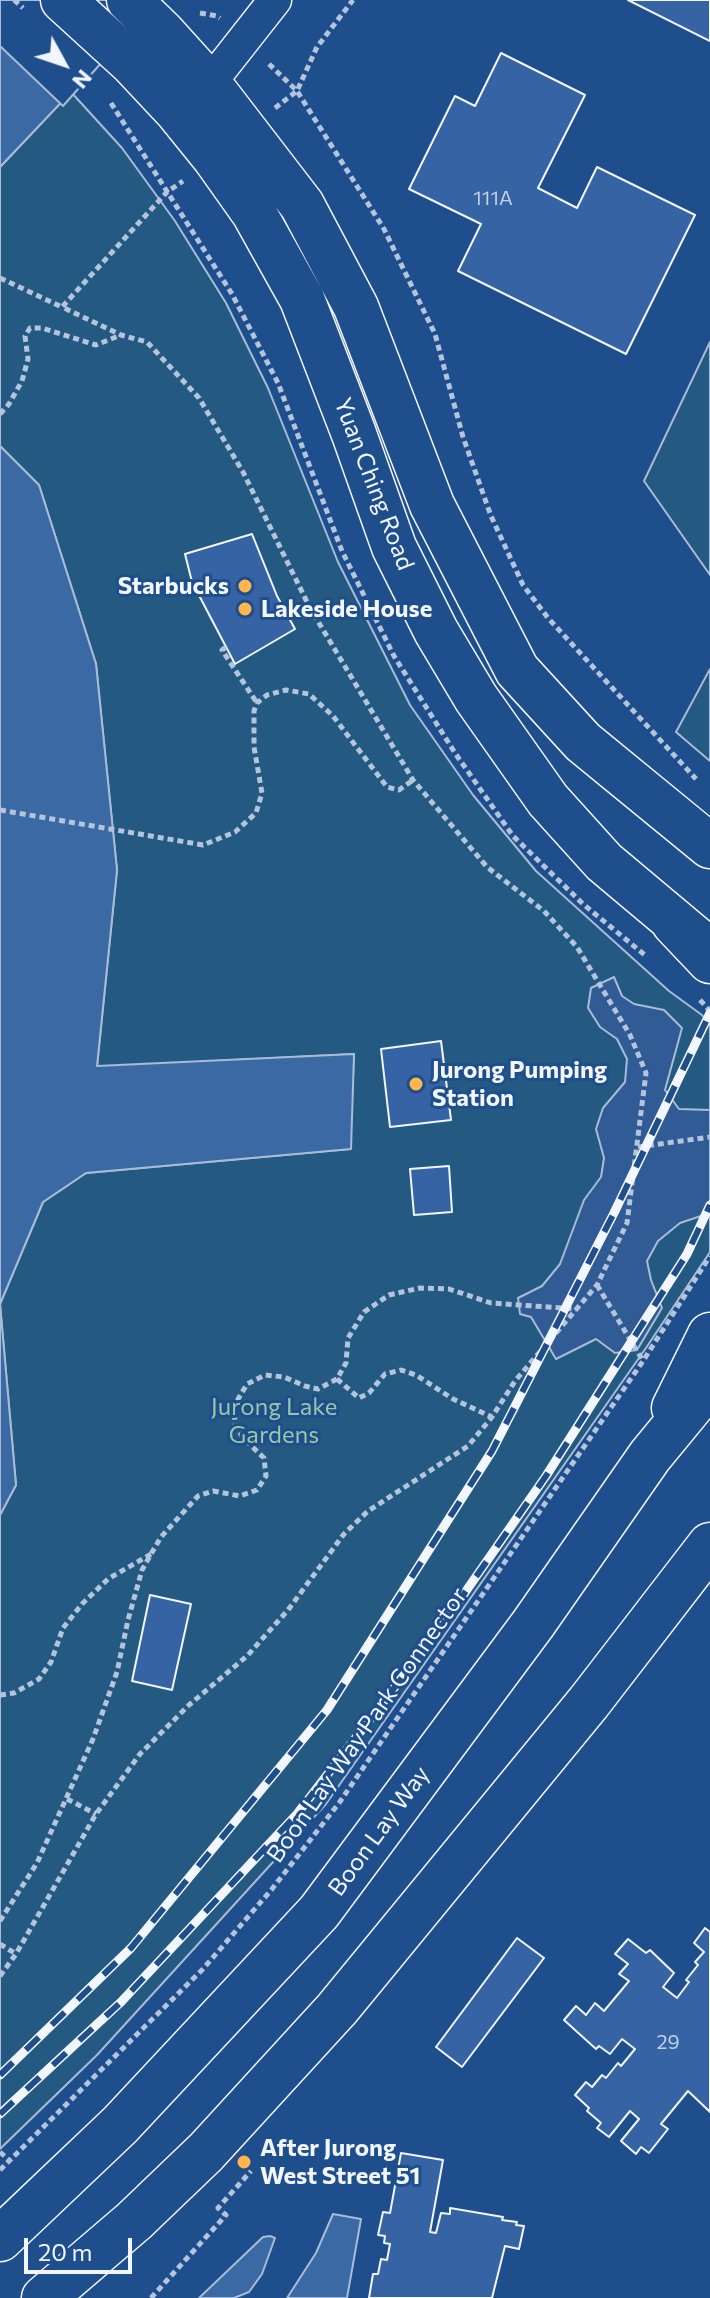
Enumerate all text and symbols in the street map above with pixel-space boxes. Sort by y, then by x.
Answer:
north arrow [24,24,104,104]
text: N [67,65,98,95]
house number: 111A [473,186,513,210]
street label: Yuan Ching Road [328,394,420,574]
place label: Starbucks [118,572,229,600]
marker: Starbucks [236,577,254,595]
place label: Lakeside House [261,595,432,623]
marker: Lakeside House [236,600,254,618]
place label: Jurong Pumping Station [432,1056,607,1112]
marker: Jurong Pumping Station [407,1075,425,1093]
park label: Jurong Lake Gardens [211,1393,337,1449]
street label: Boon Lay Way Park Connector [261,1582,473,1868]
street label: Boon Lay Way [322,1760,436,1902]
house number: 29 [656,2030,680,2054]
place label: After Jurong West Street 51 [260,2134,420,2190]
marker: After Jurong West Street 51 [235,2153,253,2171]
scale bar [28,2222,136,2272]
text: 20 m [38,2237,92,2266]

